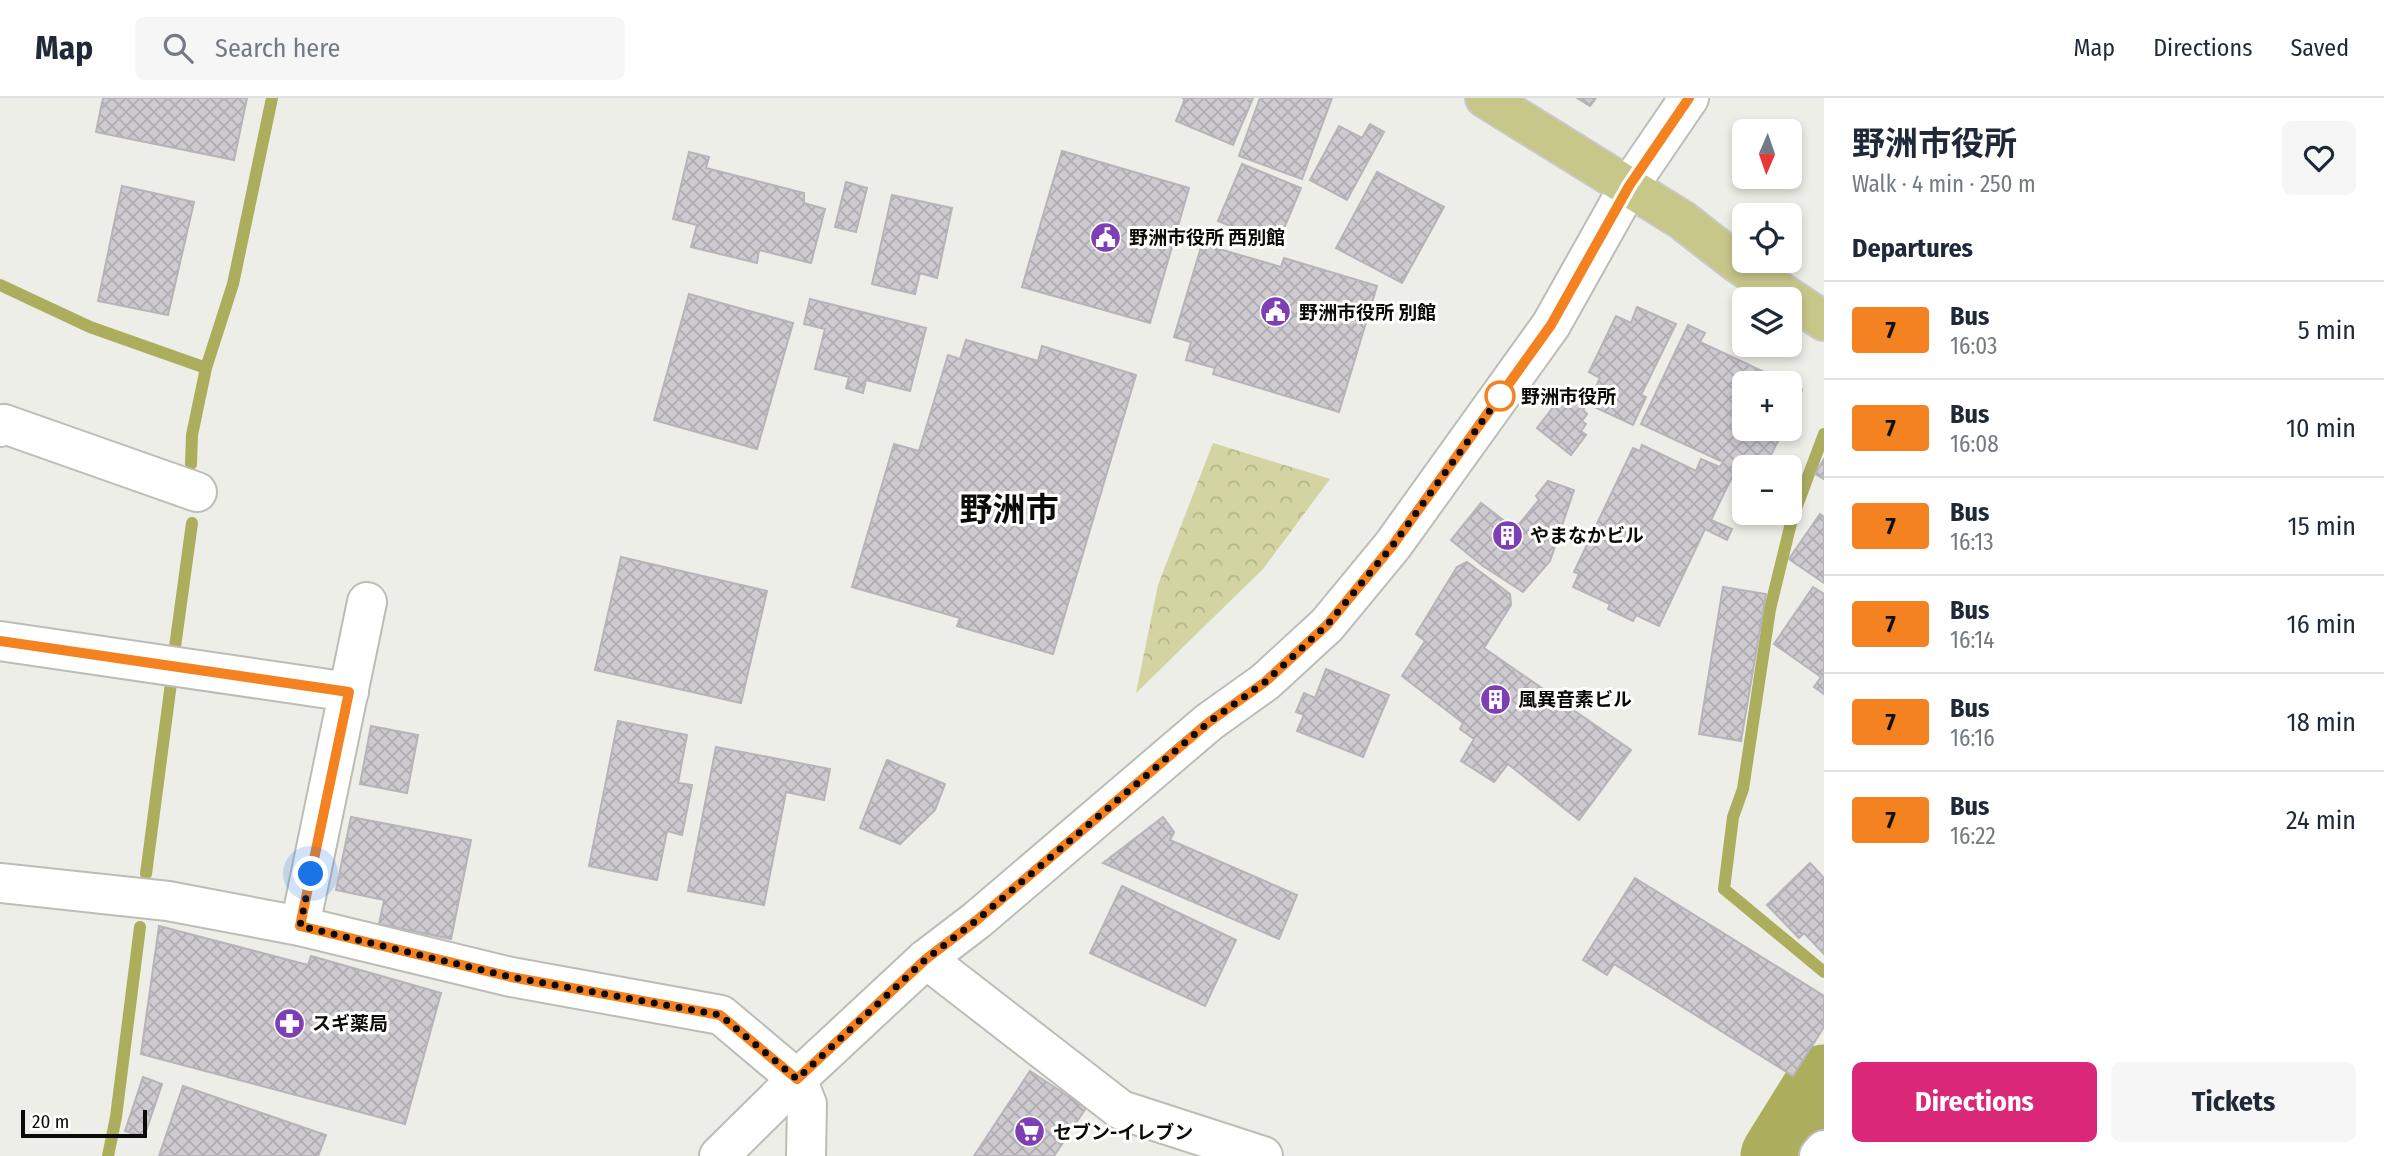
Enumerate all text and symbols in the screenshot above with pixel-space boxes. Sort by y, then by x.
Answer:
search box [135,17,625,80]
text: Map [35,28,93,68]
icon: search [159,29,197,67]
text: Search here [215,33,340,64]
text: Map [2074,34,2115,62]
text: Directions [2153,34,2252,62]
text: Saved [2290,34,2349,62]
north arrow [1732,119,1802,189]
map controls [1732,119,1802,525]
button: heart [2282,121,2356,195]
text: 野洲市役所 [1852,124,2017,164]
text: Walk · 4 min · 250 m [1852,170,2036,198]
button: locate [1732,203,1802,273]
public building icon: 野洲市役所 西別館 [1089,220,1123,254]
place label: 野洲市役所 西別館 [1129,226,1285,249]
text: Departures [1852,233,1973,264]
button: layers [1732,287,1802,357]
public building icon: 野洲市役所 別館 [1259,295,1293,329]
place label: 野洲市役所 別館 [1299,301,1436,324]
text: Bus [1950,301,1989,332]
text: 5 min [2298,315,2356,346]
text: 7 [1885,316,1896,344]
text: 16:03 [1950,332,1997,360]
button: + [1732,371,1802,441]
marker: 野洲市役所 [1485,381,1515,411]
place label: 野洲市役所 [1521,385,1616,408]
text: Bus [1950,399,1989,430]
text: 10 min [2286,413,2356,444]
text: 7 [1885,414,1896,442]
text: 16:08 [1950,430,1999,458]
button: − [1732,455,1802,525]
district label: 野洲市 [960,490,1059,530]
text: Bus [1950,497,1989,528]
text: 15 min [2288,511,2356,542]
text: 7 [1885,512,1896,540]
building icon: やまなかビル [1490,518,1524,552]
place label: やまなかビル [1530,524,1644,547]
text: 16:13 [1950,528,1994,556]
text: Bus [1950,595,1989,626]
text: 16 min [2287,609,2356,640]
text: 7 [1885,610,1896,638]
text: 16:14 [1950,626,1994,654]
building icon: 風異音素ビル [1478,682,1512,716]
place label: 風異音素ビル [1518,688,1632,711]
text: Bus [1950,693,1989,724]
text: 18 min [2287,707,2356,738]
text: 7 [1885,708,1896,736]
text: 16:16 [1950,724,1995,752]
text: Bus [1950,791,1989,822]
text: 24 min [2286,805,2356,836]
text: 7 [1885,806,1896,834]
text: 16:22 [1950,822,1996,850]
your location [293,856,328,891]
pharmacy icon: スギ薬局 [272,1006,306,1040]
place label: スギ薬局 [312,1012,388,1035]
button: Directions [1852,1062,2097,1142]
button: Tickets [2111,1062,2356,1142]
scale bar [21,1107,147,1139]
text: 20 m [32,1110,69,1133]
supermarket icon: セブン-イレブン [1013,1115,1047,1149]
place label: セブン-イレブン [1053,1121,1193,1144]

